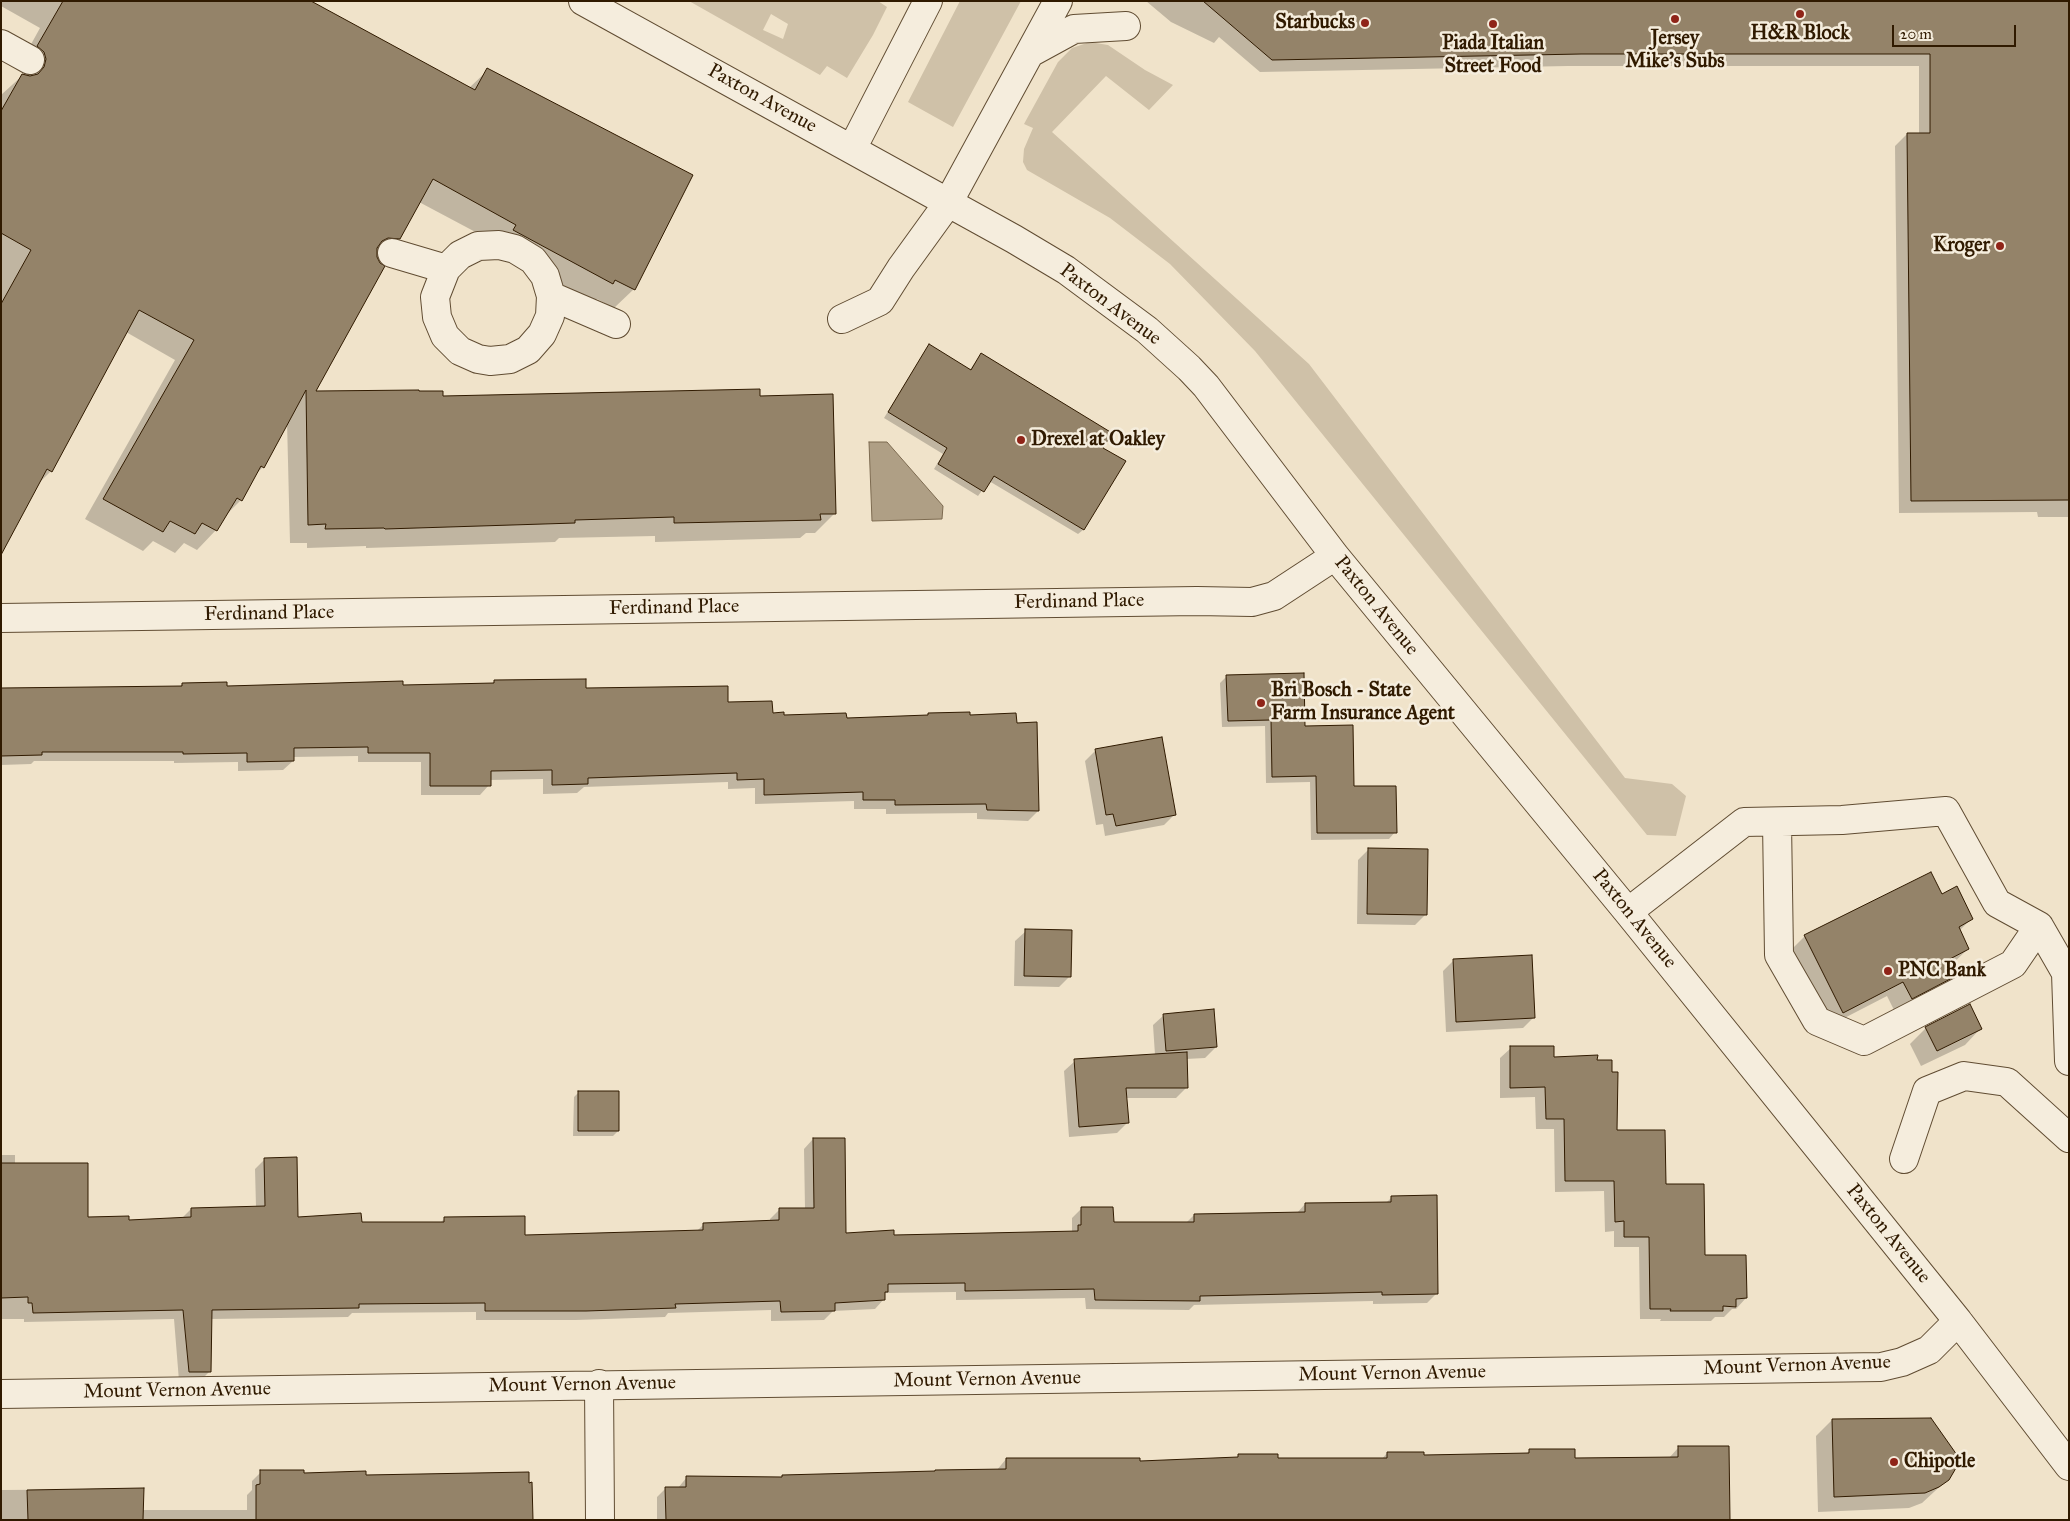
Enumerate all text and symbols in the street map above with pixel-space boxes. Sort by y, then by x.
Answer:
marker: H&R Block [1794,8,1806,20]
place label: Starbucks [1275,11,1355,35]
marker: Jersey Mike's Subs [1669,13,1681,25]
scale bar [1895,15,2019,47]
marker: Starbucks [1359,17,1371,29]
marker: Piada Italian Street Food [1487,18,1499,30]
place label: H&R Block [1750,22,1850,46]
text: 20 m [1900,25,1932,43]
place label: Jersey Mike's Subs [1625,27,1725,74]
place label: Piada Italian Street Food [1442,32,1544,79]
street label: Paxton Avenue [703,59,821,139]
place label: Kroger [1933,234,1990,258]
marker: Kroger [1994,240,2006,252]
street label: Paxton Avenue [1054,259,1166,351]
place label: Drexel at Oakley [1031,428,1165,452]
marker: Drexel at Oakley [1015,434,1027,446]
street label: Paxton Avenue [1329,551,1423,661]
street label: Ferdinand Place [1014,589,1144,615]
street label: Ferdinand Place [609,595,739,621]
street label: Ferdinand Place [204,601,334,627]
place label: Bri Bosch - State Farm Insurance Agent [1271,679,1455,726]
marker: Bri Bosch - State Farm Insurance Agent [1255,697,1267,709]
street label: Paxton Avenue [1587,864,1681,974]
place label: PNC Bank [1898,959,1986,983]
marker: PNC Bank [1882,965,1894,977]
street label: Paxton Avenue [1841,1179,1935,1289]
street label: Mount Vernon Avenue [1703,1351,1891,1381]
street label: Mount Vernon Avenue [1298,1360,1486,1388]
street label: Mount Vernon Avenue [893,1366,1081,1394]
street label: Mount Vernon Avenue [488,1371,676,1399]
street label: Mount Vernon Avenue [83,1377,271,1405]
place label: Chipotle [1904,1450,1975,1474]
marker: Chipotle [1888,1456,1900,1468]

